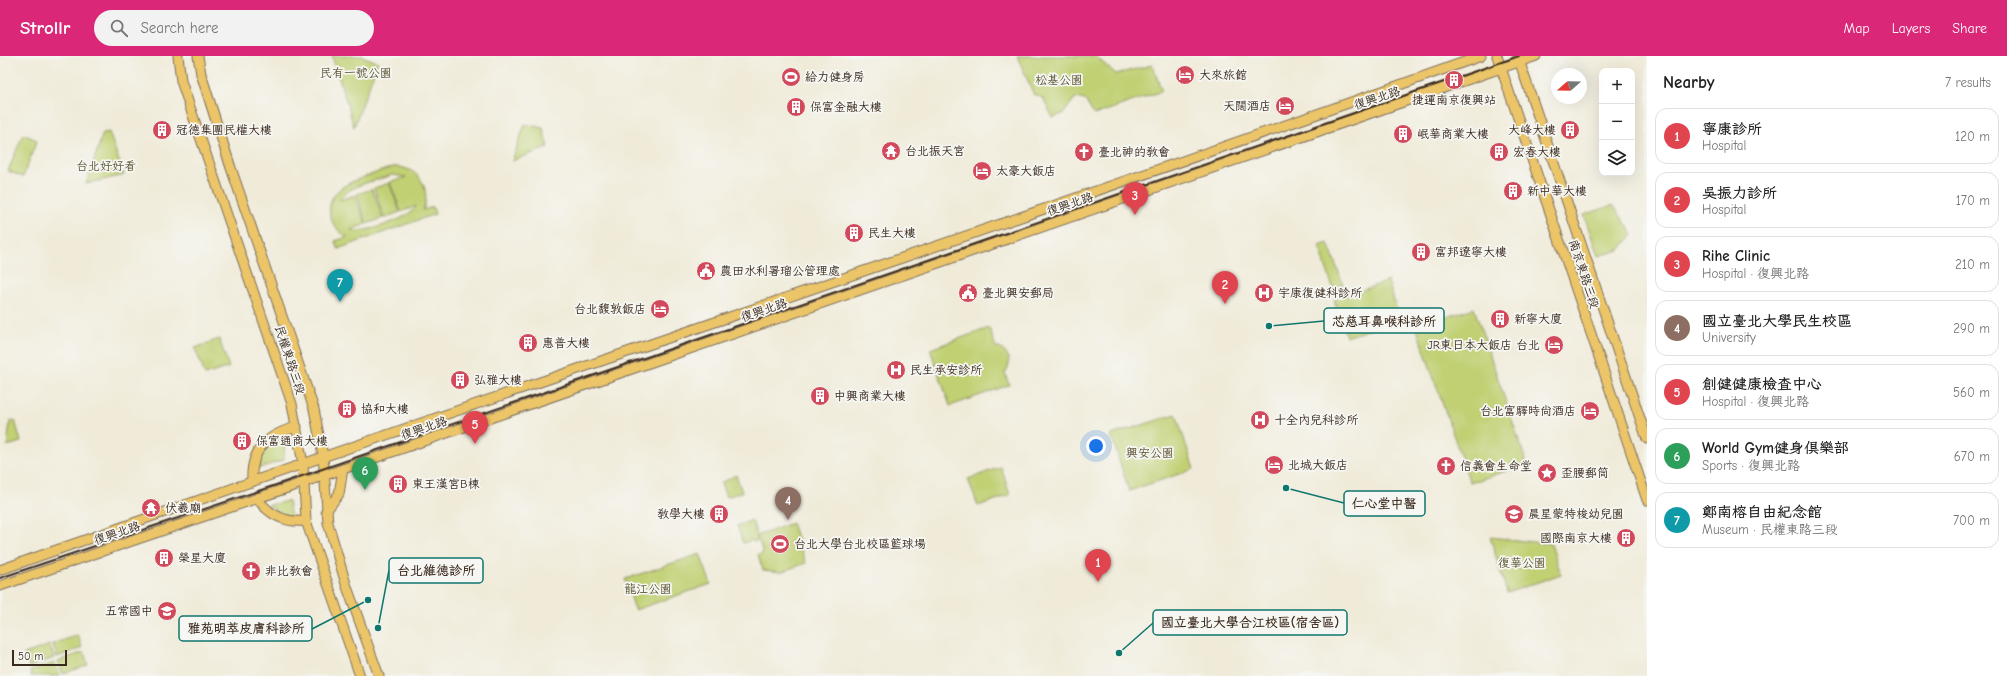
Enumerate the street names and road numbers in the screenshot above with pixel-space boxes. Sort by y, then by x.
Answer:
street label: 復興北路 [1352,84,1402,112]
street label: 復興北路 [1045,190,1095,218]
street label: 南京東路三段 [1566,238,1602,310]
street label: 復興北路 [739,296,789,324]
street label: 民權東路三段 [272,324,308,396]
street label: 復興北路 [399,414,449,442]
street label: 復興北路 [92,519,142,547]

